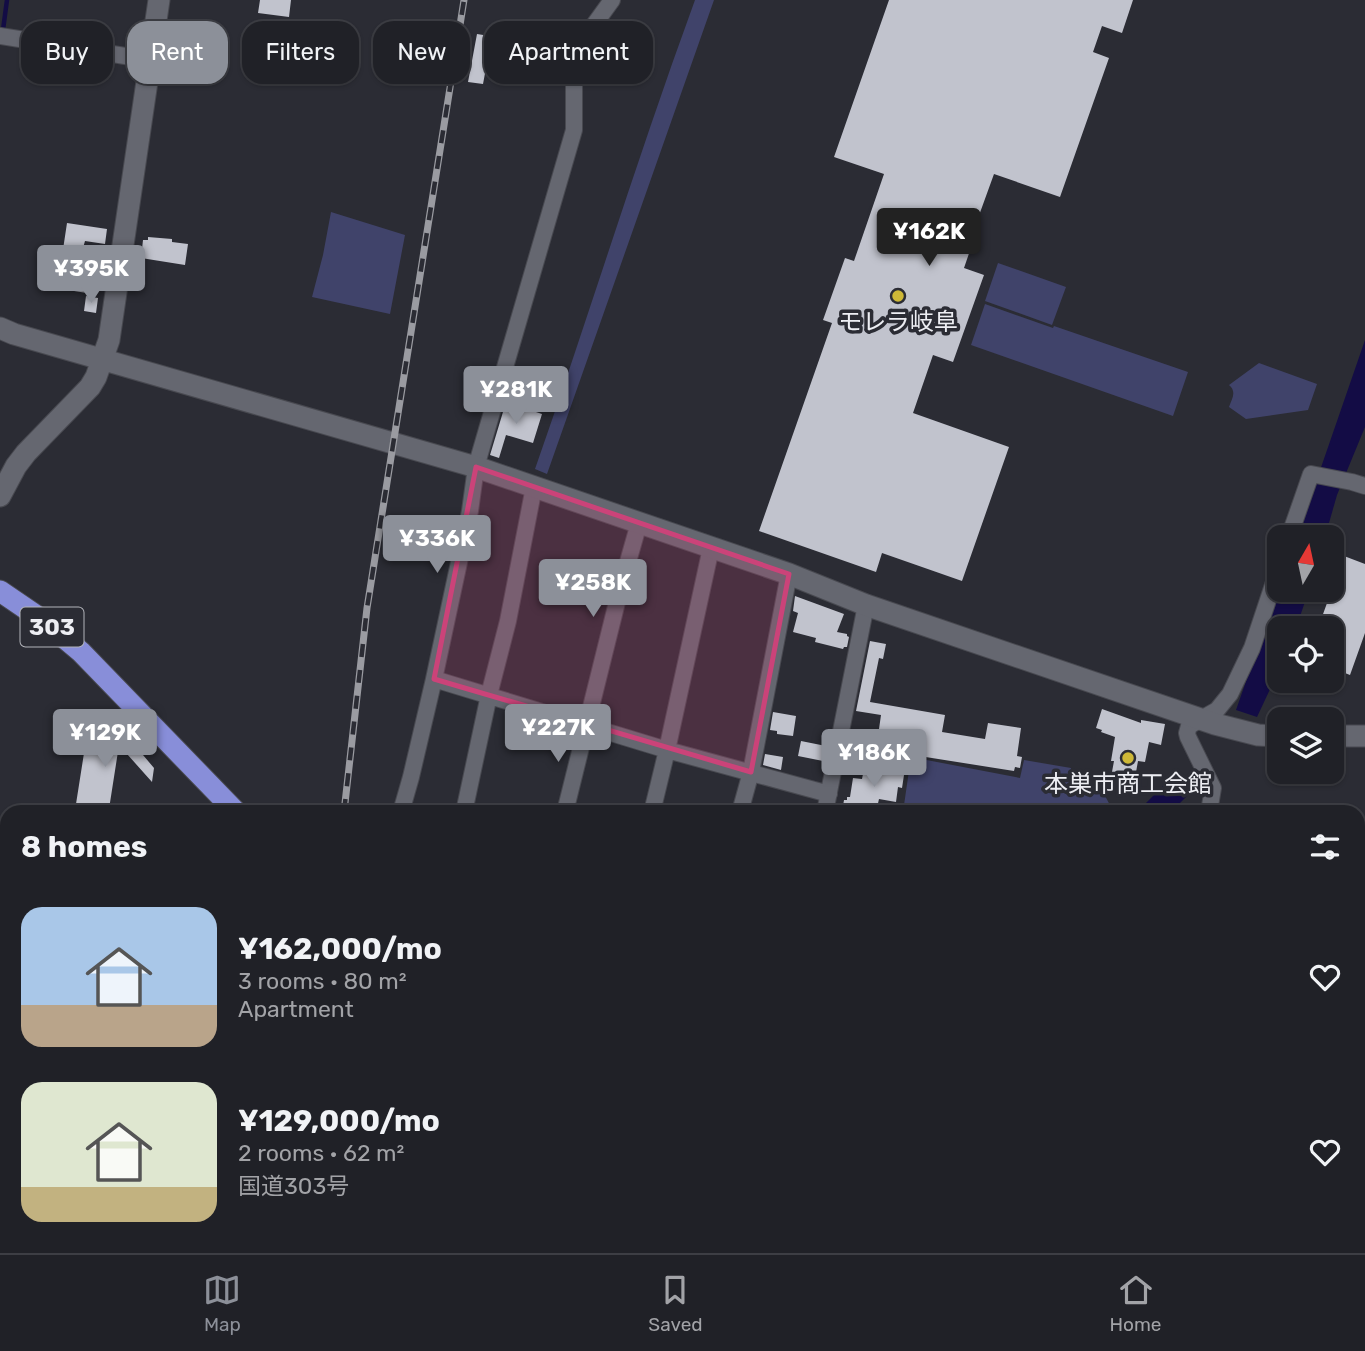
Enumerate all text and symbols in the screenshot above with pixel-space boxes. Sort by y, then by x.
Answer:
chip: Buy [21,21,113,84]
chip: Rent [127,21,228,84]
chip: Filters [242,21,359,84]
chip: New [373,21,470,84]
chip: Apartment [484,21,653,84]
pin: ¥162K [880,208,978,268]
text: ¥162K [893,217,965,245]
pin: ¥395K [42,246,140,305]
text: ¥395K [53,254,129,282]
marker: モレラ岐阜 [890,288,906,304]
place label: モレラ岐阜 [838,308,958,336]
pin: ¥281K [467,366,565,426]
text: ¥281K [479,375,553,403]
pin: ¥336K [388,516,486,575]
text: ¥336K [399,524,475,552]
north arrow [1267,525,1344,602]
map controls [1267,525,1344,784]
pin: ¥258K [544,560,642,619]
text: ¥258K [555,568,631,596]
road number: 303 [20,608,84,646]
button: locate [1267,616,1344,693]
pin: ¥227K [509,704,607,764]
button: layers [1267,707,1344,784]
pin: ¥129K [56,710,154,769]
text: ¥227K [521,713,595,741]
text: ¥129K [69,718,141,746]
pin: ¥186K [825,730,923,789]
text: ¥186K [837,738,911,766]
marker: 本巣市商工会館 [1120,750,1136,766]
place label: 本巣市商工会館 [1044,770,1212,798]
icon: filters [1306,828,1344,866]
text: 8 homes [21,829,147,865]
text: ¥162,000/mo [238,931,442,967]
icon: home [77,935,161,1019]
icon: heart [1306,958,1344,996]
text: 3 rooms · 80 m² [238,967,407,995]
text: Apartment [238,995,354,1023]
text: ¥129,000/mo [238,1103,440,1139]
icon: home [77,1110,161,1194]
icon: heart [1306,1133,1344,1171]
text: 2 rooms · 62 m² [238,1139,404,1167]
text: 国道303号 [238,1172,349,1200]
tab: Map [203,1271,241,1336]
tab: Saved [648,1271,703,1336]
tab: Home [1110,1271,1162,1336]

